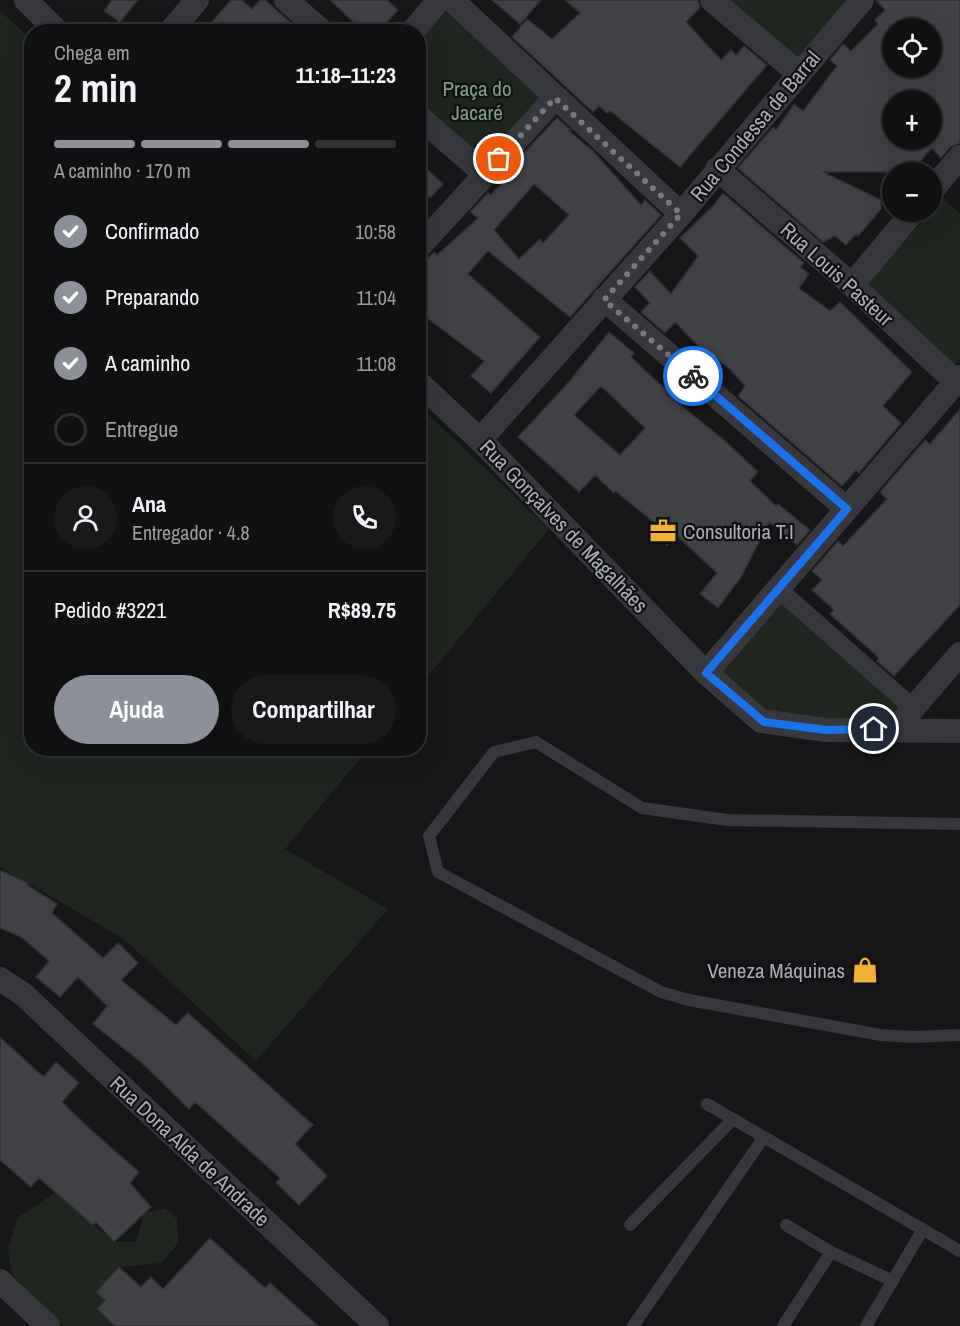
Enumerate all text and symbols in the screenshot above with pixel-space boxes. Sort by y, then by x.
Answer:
map controls [882,18,942,222]
button: locate [882,18,942,78]
text: Chega em [54,39,130,66]
street label: Rua Condessa de Barral [683,44,827,208]
text: 11:18–11:23 [296,60,396,90]
text: 2 min [54,62,138,114]
park label: Praça do Jacaré [443,74,511,127]
button: + [882,90,942,150]
pin [473,133,524,184]
icon: bag [482,142,515,175]
text: A caminho · 170 m [54,157,191,184]
button: − [882,162,942,222]
icon: check [54,215,87,248]
text: Confirmado [105,216,199,246]
street label: Rua Louis Pasteur [774,216,900,333]
text: 10:58 [355,218,396,245]
icon: check [54,281,87,314]
text: Preparando [105,282,199,312]
text: 11:04 [356,284,396,311]
courier [663,346,723,406]
icon: check [54,347,87,380]
text: A caminho [105,348,190,378]
text: 11:08 [356,350,396,377]
icon: bike [677,360,710,393]
text: Entregue [105,414,178,444]
street label: Rua Gonçalves de Magalhães [473,433,655,619]
button: person [54,486,117,549]
button: phone [333,486,396,549]
text: Ana [132,489,166,519]
office icon: Consultoria T.I [648,516,678,546]
place label: Consultoria T.I [683,517,794,546]
text: Entregador · 4.8 [132,519,250,546]
text: Pedido #3221 [54,595,166,625]
text: R$89.75 [328,595,396,625]
button: Ajuda [54,675,219,744]
button: Compartilhar [231,675,396,744]
pin [848,703,899,754]
icon: home [857,712,890,745]
shop icon: Veneza Máquinas [850,955,880,985]
place label: Veneza Máquinas [707,956,845,985]
street label: Rua Dona Alda de Andrade [104,1069,276,1233]

